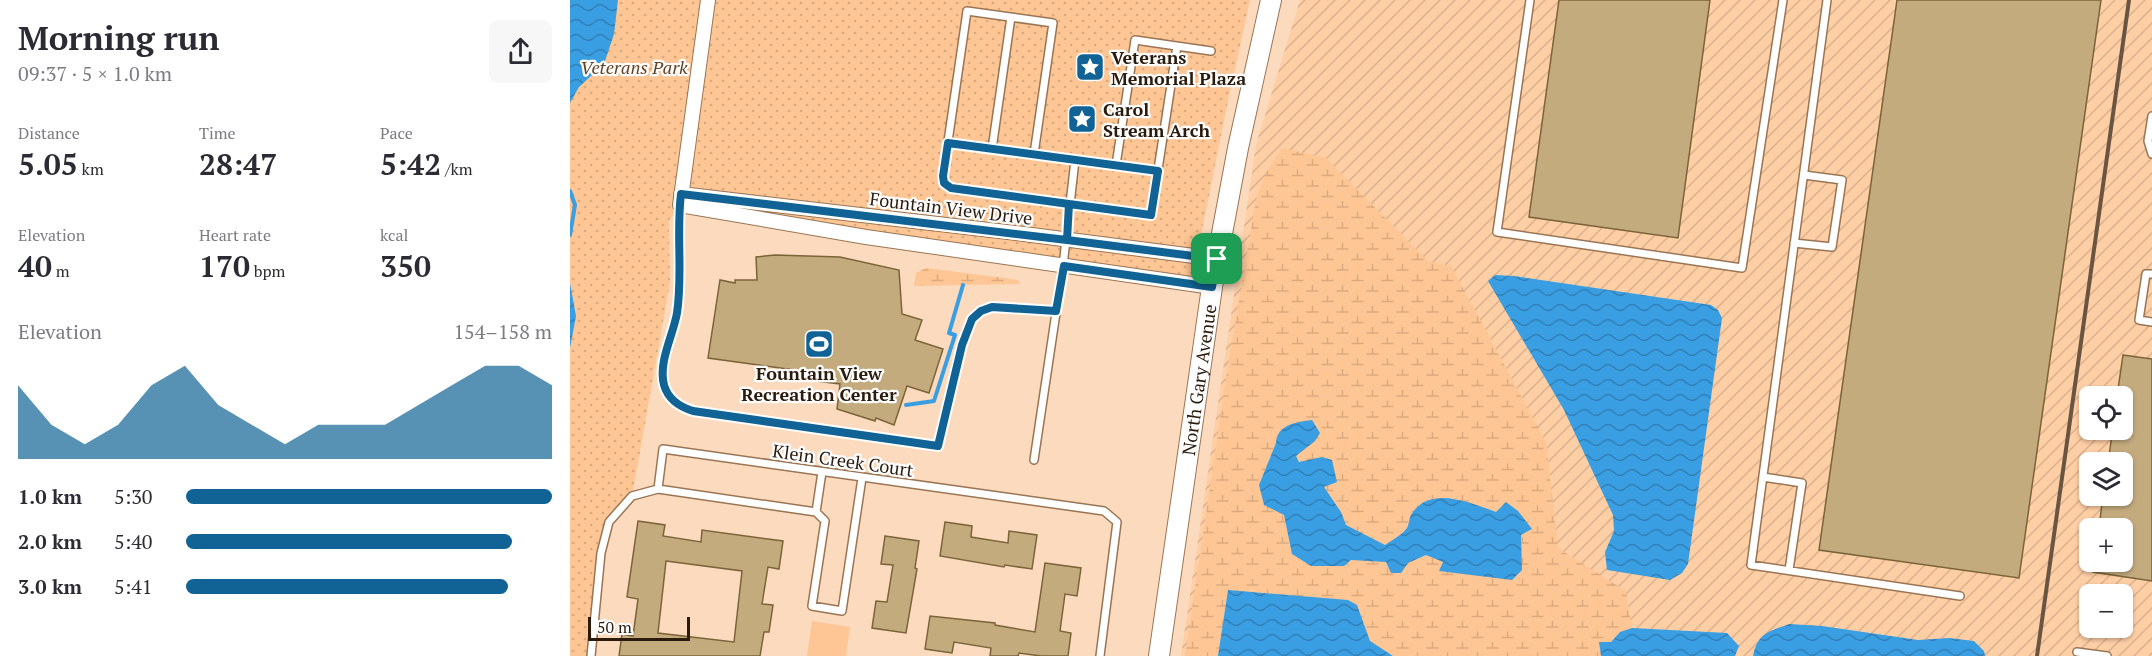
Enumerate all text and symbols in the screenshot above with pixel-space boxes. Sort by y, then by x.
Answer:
text: Morning run [18,16,220,59]
button: share [489,20,552,83]
place label: Veterans Memorial Plaza [1111,45,1246,90]
place icon: Veterans Memorial Plaza [1074,51,1106,83]
park label: Veterans Park [580,55,688,79]
text: 09:37 · 5 × 1.0 km [18,60,172,87]
place label: Carol Stream Arch [1103,97,1211,142]
place icon: Carol Stream Arch [1066,103,1098,135]
text: Distance [18,122,80,144]
text: Time [199,122,236,144]
text: Pace [380,122,413,144]
text: 5.05 [18,144,78,184]
text: 28:47 [199,144,277,184]
text: 5:42 [380,144,441,184]
text: km [78,158,104,180]
text: /km [441,158,473,180]
street label: Fountain View Drive [868,186,1034,230]
text: Elevation [18,224,85,246]
text: Heart rate [199,224,271,246]
text: kcal [380,224,408,246]
pin [1191,233,1242,284]
icon: arrive [1200,242,1233,275]
text: 40 [18,246,52,286]
text: 170 [199,246,250,286]
text: 350 [380,246,431,286]
text: m [52,260,70,282]
text: bpm [250,260,285,282]
street label: North Gary Avenue [1176,303,1221,457]
text: Elevation [18,318,102,345]
text: 154–158 m [453,318,552,345]
sports icon: Fountain View Recreation Center [803,328,835,360]
place label: Fountain View Recreation Center [741,361,897,406]
map controls [2079,386,2133,638]
button: locate [2079,386,2133,440]
street label: Klein Creek Court [771,438,915,482]
button: layers [2079,452,2133,506]
text: 1.0 km [18,483,82,510]
text: 5:30 [114,483,153,510]
button: + [2079,518,2133,572]
text: 2.0 km [18,528,82,555]
text: 5:40 [114,528,153,555]
text: 3.0 km [18,573,82,600]
text: 5:41 [114,573,153,600]
button: − [2079,584,2133,638]
scale bar [588,614,690,642]
text: 50 m [597,616,632,638]

